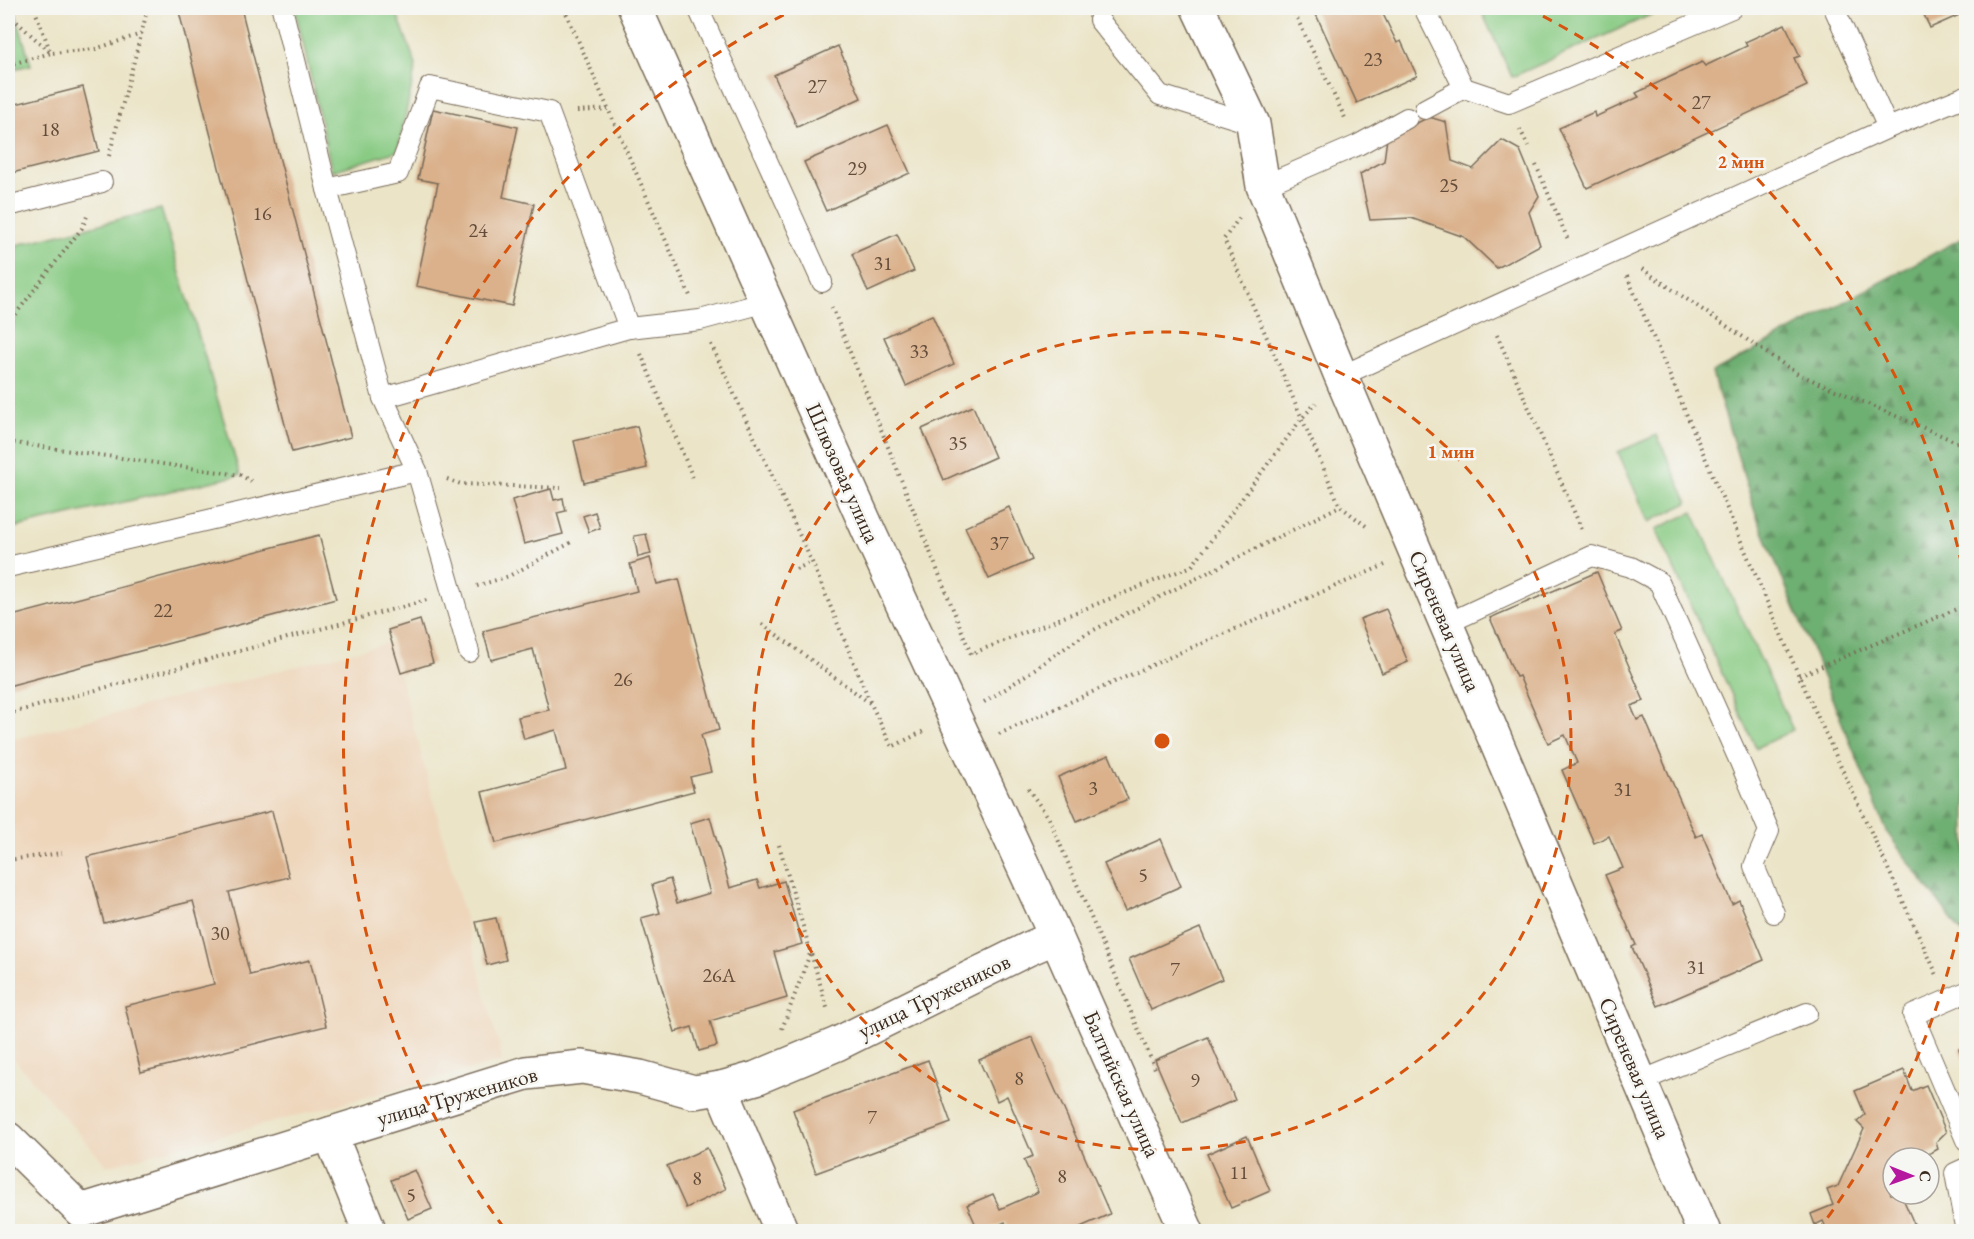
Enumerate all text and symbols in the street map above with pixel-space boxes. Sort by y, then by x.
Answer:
house number: 23 [1363,46,1383,72]
house number: 27 [807,73,827,99]
house number: 27 [1691,89,1711,115]
house number: 18 [40,116,60,142]
text: 2 мин [1718,150,1765,173]
house number: 29 [847,155,867,181]
house number: 25 [1439,172,1459,198]
house number: 16 [252,200,272,226]
house number: 24 [468,217,488,243]
house number: 31 [873,250,893,276]
house number: 33 [909,338,929,364]
street label: Шлюзовая улица [799,398,887,548]
house number: 35 [948,430,968,456]
text: 1 мин [1428,440,1475,463]
house number: 37 [989,530,1009,556]
street label: Сиреневая улица [1402,546,1488,696]
house number: 22 [153,597,173,623]
house number: 26 [613,666,633,692]
centre of rings [1152,731,1172,751]
house number: 3 [1088,775,1098,801]
house number: 31 [1613,776,1633,802]
house number: 5 [1138,862,1148,888]
house number: 30 [210,920,230,946]
street label: улица Тружеников [853,947,1015,1045]
house number: 31 [1686,954,1706,980]
house number: 7 [1170,956,1180,982]
house number: 26А [702,962,736,988]
street label: Сиреневая улица [1592,993,1678,1143]
street label: Балтийская улица [1077,1006,1167,1162]
street label: улица Тружеников [373,1059,541,1133]
house number: 8 [1014,1065,1024,1091]
house number: 9 [1190,1067,1200,1093]
house number: 7 [867,1104,877,1130]
north arrow [1881,1146,1941,1206]
house number: 11 [1229,1159,1249,1185]
house number: 8 [1057,1163,1067,1189]
house number: 8 [692,1165,702,1191]
text: С [1915,1170,1936,1182]
house number: 5 [406,1182,416,1208]

